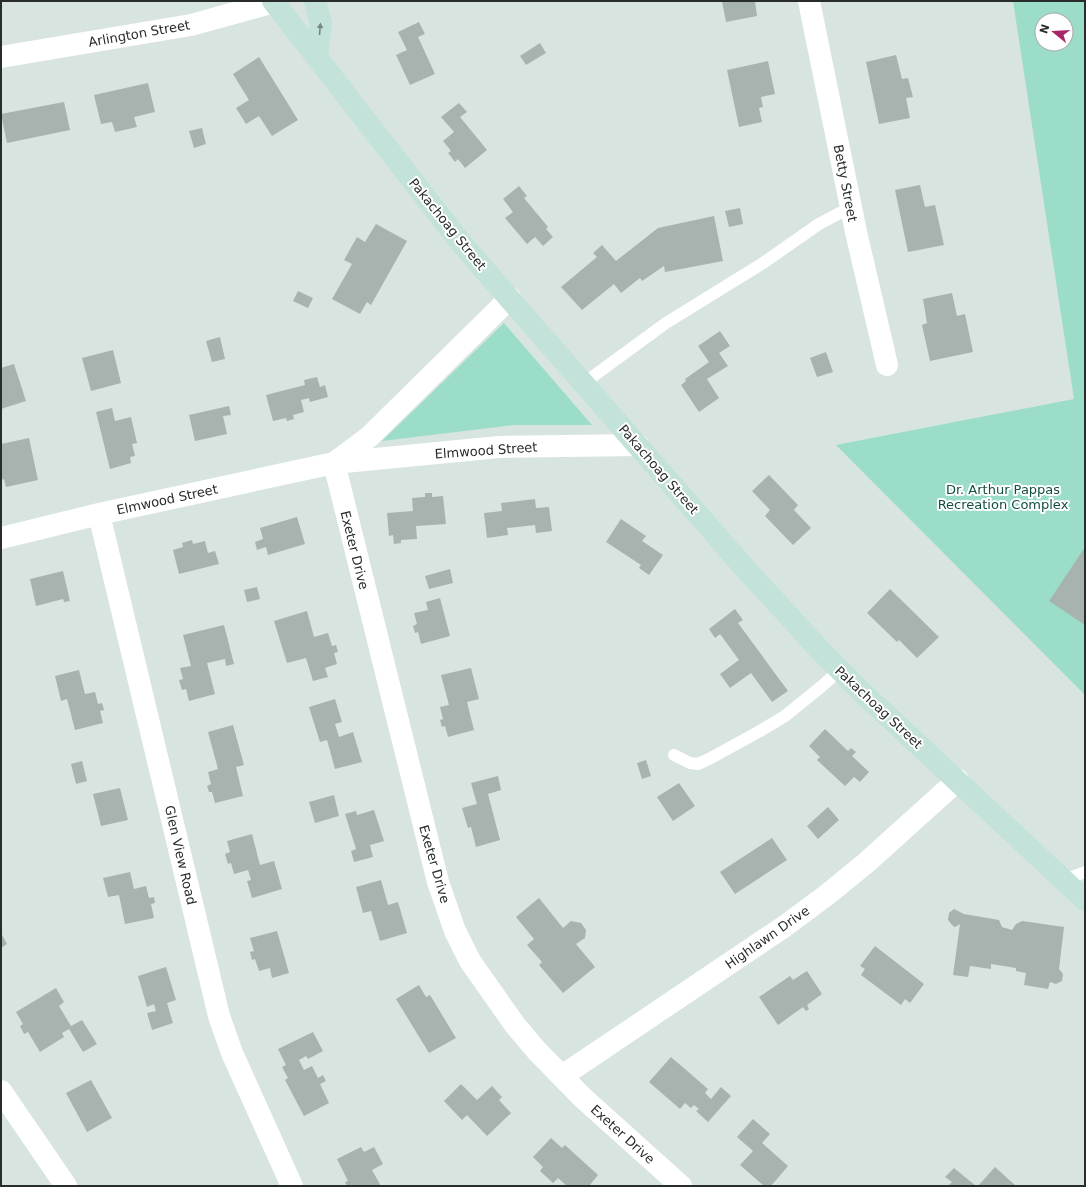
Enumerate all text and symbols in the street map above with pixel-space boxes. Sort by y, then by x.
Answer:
north arrow [1034,12,1074,52]
street label: Arlington Street [87,17,191,50]
one-way arrow [317,23,323,35]
text: N [1037,23,1053,35]
street label: Betty Street [831,143,860,223]
street label: Pakachoag Street [406,175,489,273]
street label: Pakachoag Street [616,422,702,517]
street label: Elmwood Street [434,439,538,462]
street label: Elmwood Street [115,481,219,518]
park label: Dr. Arthur Pappas Recreation Complex [938,482,1069,512]
street label: Exeter Drive [337,509,372,591]
street label: Pakachoag Street [832,663,925,752]
street label: Glen View Road [162,804,199,906]
street label: Exeter Drive [416,823,453,905]
street label: Highlawn Drive [722,903,812,972]
street label: Exeter Drive [588,1102,658,1167]

